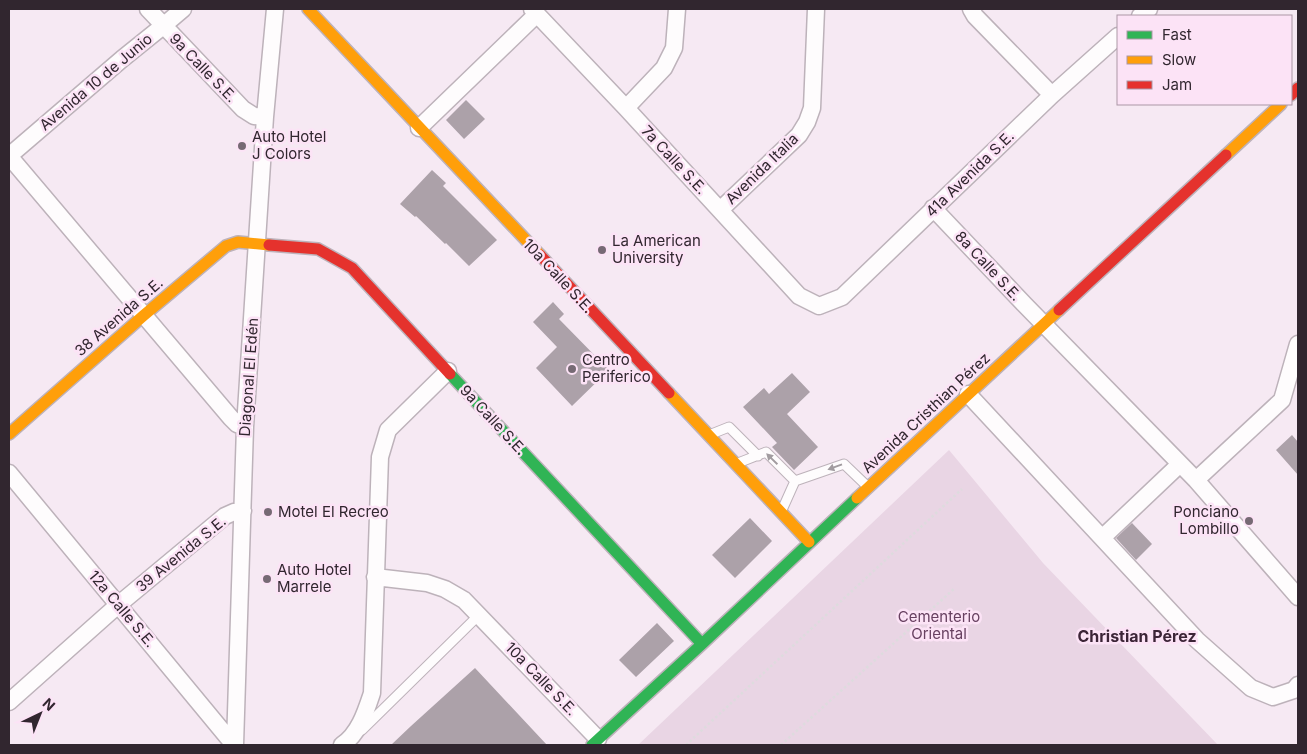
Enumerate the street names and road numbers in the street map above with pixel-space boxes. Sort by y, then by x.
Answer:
street label: Avenida 10 de Junio [35,29,156,134]
street label: 9a Calle S.E. [166,29,241,106]
street label: 7a Calle S.E. [638,121,711,198]
street label: 41a Avenida S.E. [921,127,1018,221]
street label: Avenida Italia [721,129,802,208]
street label: 8a Calle S.E. [951,227,1026,305]
street label: 10a Calle S.E. [519,234,598,317]
street label: 38 Avenida S.E. [71,273,167,360]
street label: Diagonal El Edén [235,317,262,437]
street label: Avenida Cristhian Pérez [858,348,994,477]
street label: 9a Calle S.E. [456,381,531,459]
street label: 39 Avenida S.E. [132,511,230,596]
street label: 12a Calle S.E. [85,566,160,651]
street label: 10a Calle S.E. [501,638,581,719]

